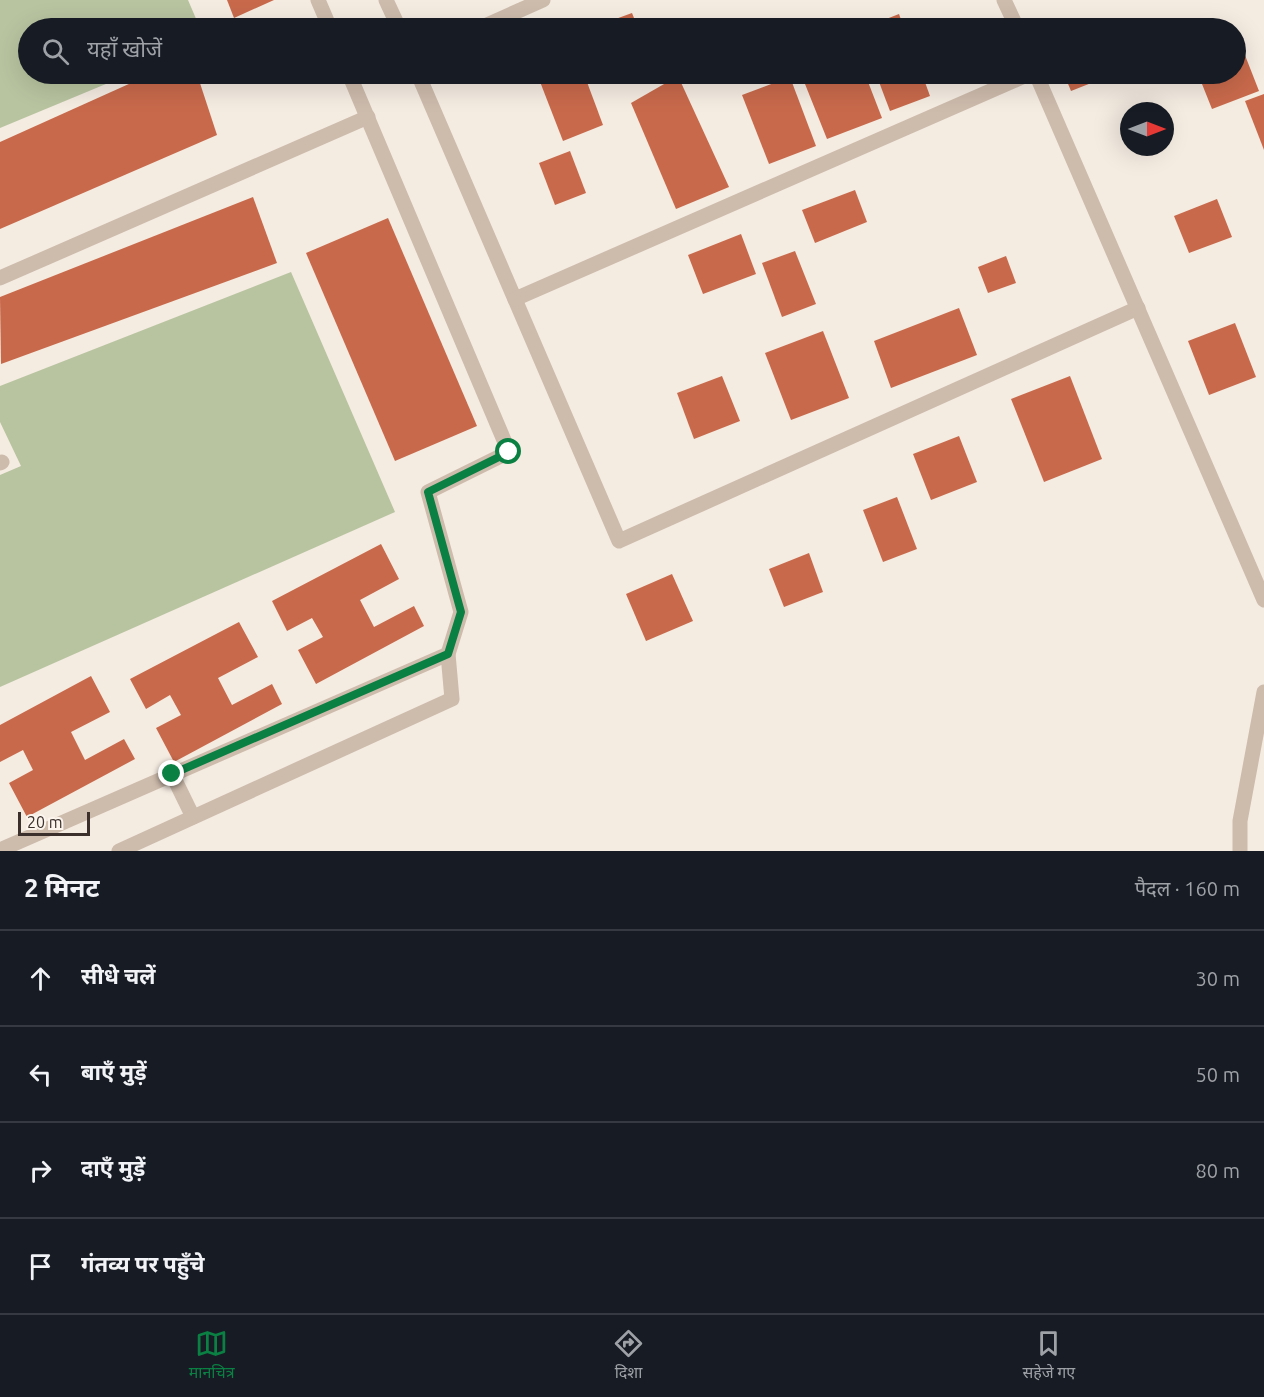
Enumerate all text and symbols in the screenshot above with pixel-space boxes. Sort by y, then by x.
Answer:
search box [18,18,1246,84]
icon: search [39,35,72,68]
text: यहाँ खोजें [87,36,162,61]
north arrow [1120,102,1174,156]
route start [495,438,521,464]
route end [158,760,184,786]
scale bar [18,809,90,836]
text: 20 m [27,813,63,831]
text: 2 मिनट [24,873,99,902]
text: पैदल · 160 m [1135,877,1240,900]
icon: ahead [24,962,57,995]
text: सीधे चलें [81,963,156,988]
text: 30 m [1196,967,1240,990]
icon: left [24,1058,57,1091]
text: बाएँ मुड़ें [81,1059,147,1084]
text: 50 m [1196,1063,1240,1086]
icon: right [24,1154,57,1187]
text: दाएँ मुड़ें [81,1155,145,1180]
text: 80 m [1196,1159,1240,1182]
icon: arrive [24,1250,57,1283]
text: गंतव्य पर पहुँचे [81,1251,205,1276]
tab: मानचित्र [189,1327,234,1385]
tab: दिशा [612,1327,645,1385]
tab: सहेजे गए [1023,1327,1075,1385]

